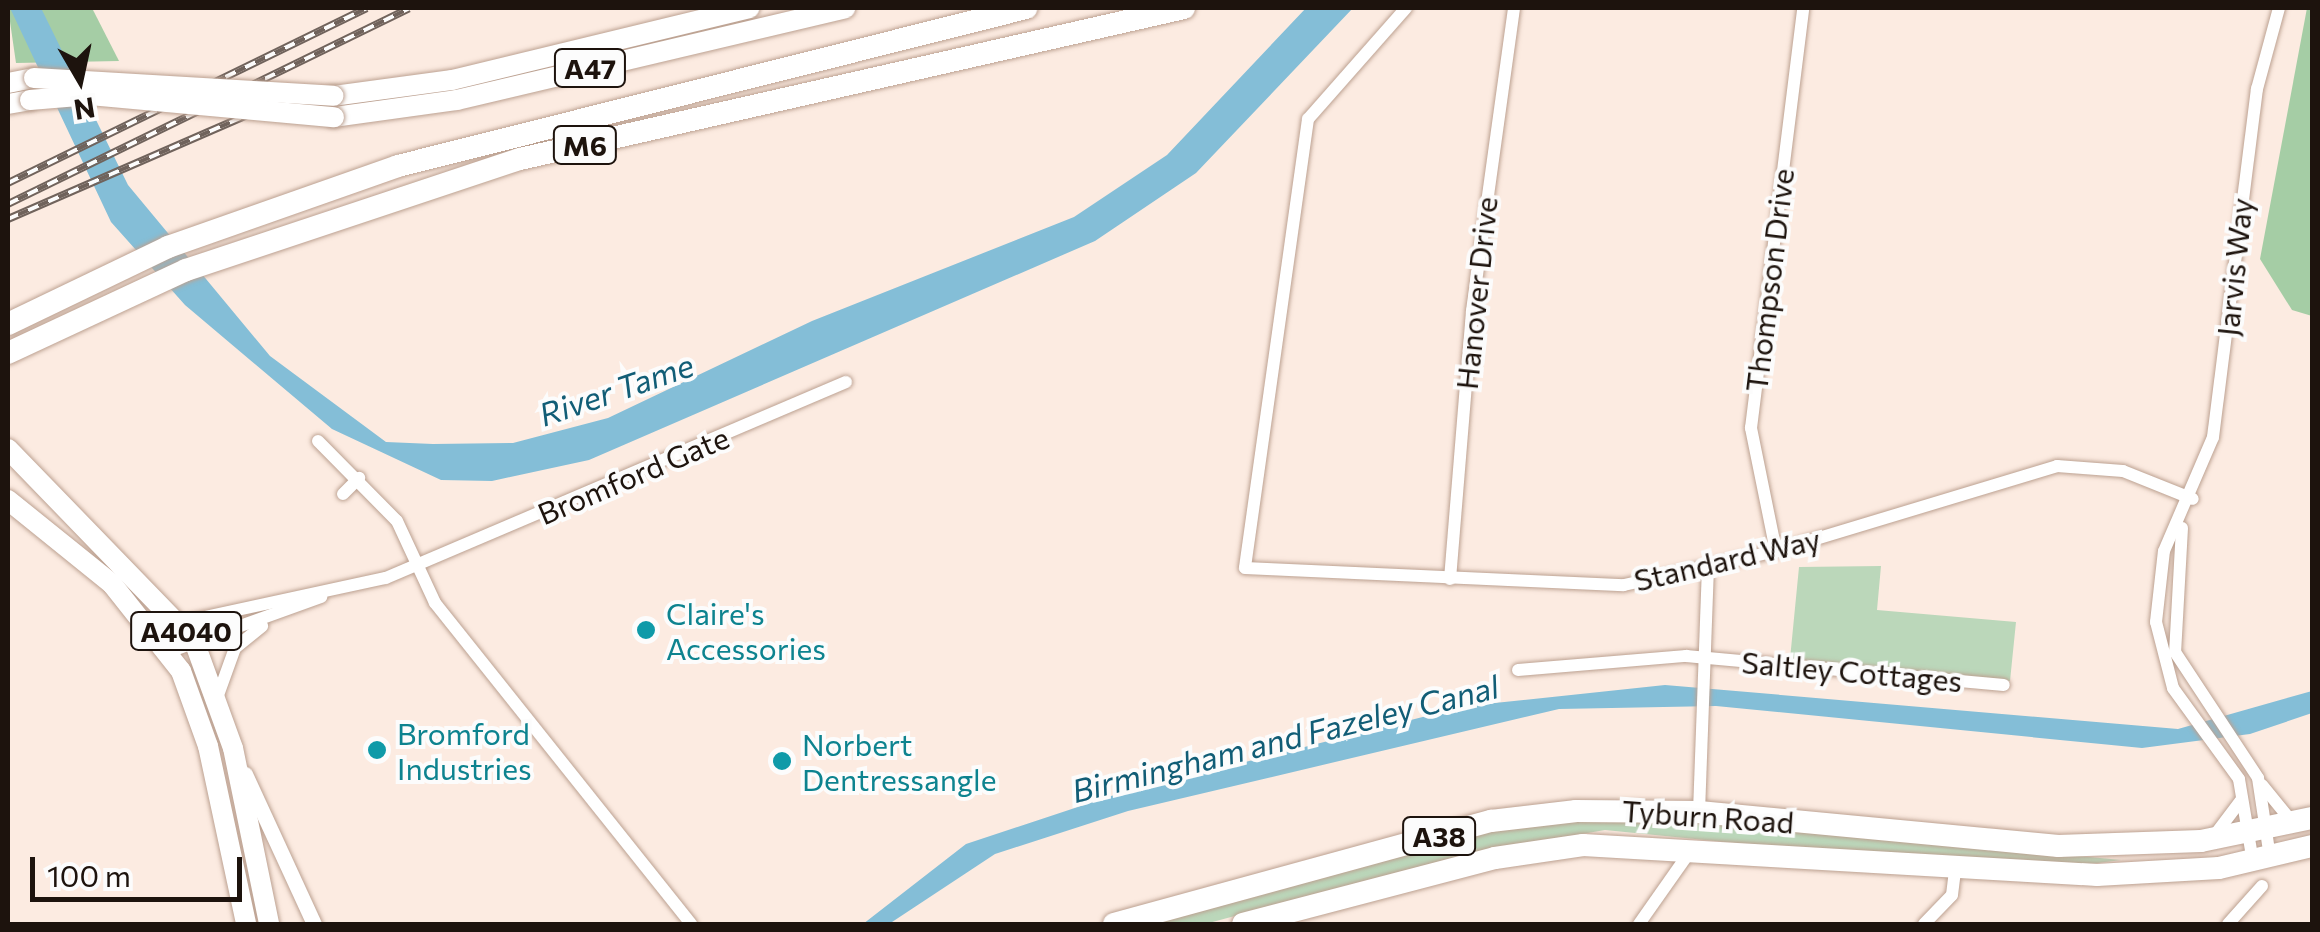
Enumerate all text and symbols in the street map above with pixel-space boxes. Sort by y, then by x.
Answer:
north arrow [30,30,130,130]
road number: A47 [552,45,628,91]
text: N [72,91,98,128]
road number: M6 [552,122,618,168]
street label: Thompson Drive [1737,166,1801,394]
street label: Hanover Drive [1448,195,1504,391]
street label: Jarvis Way [2209,196,2259,338]
water label: River Tame [534,345,698,433]
street label: Bromford Gate [532,419,734,531]
street label: Standard Way [1630,520,1824,598]
place label: Claire's Accessories [666,595,826,666]
road number: A4040 [128,608,244,654]
marker: Claire's Accessories [635,619,657,641]
street label: Saltley Cottages [1740,643,1964,699]
water label: Birmingham and Fazeley Canal [1068,666,1502,810]
place label: Bromford Industries [397,715,532,786]
place label: Norbert Dentressangle [802,726,997,796]
marker: Bromford Industries [366,739,388,761]
marker: Norbert Dentressangle [771,750,793,772]
street label: Tyburn Road [1621,792,1795,840]
road number: A38 [1402,813,1476,859]
scale bar [35,837,248,899]
text: 100 m [47,856,131,893]

